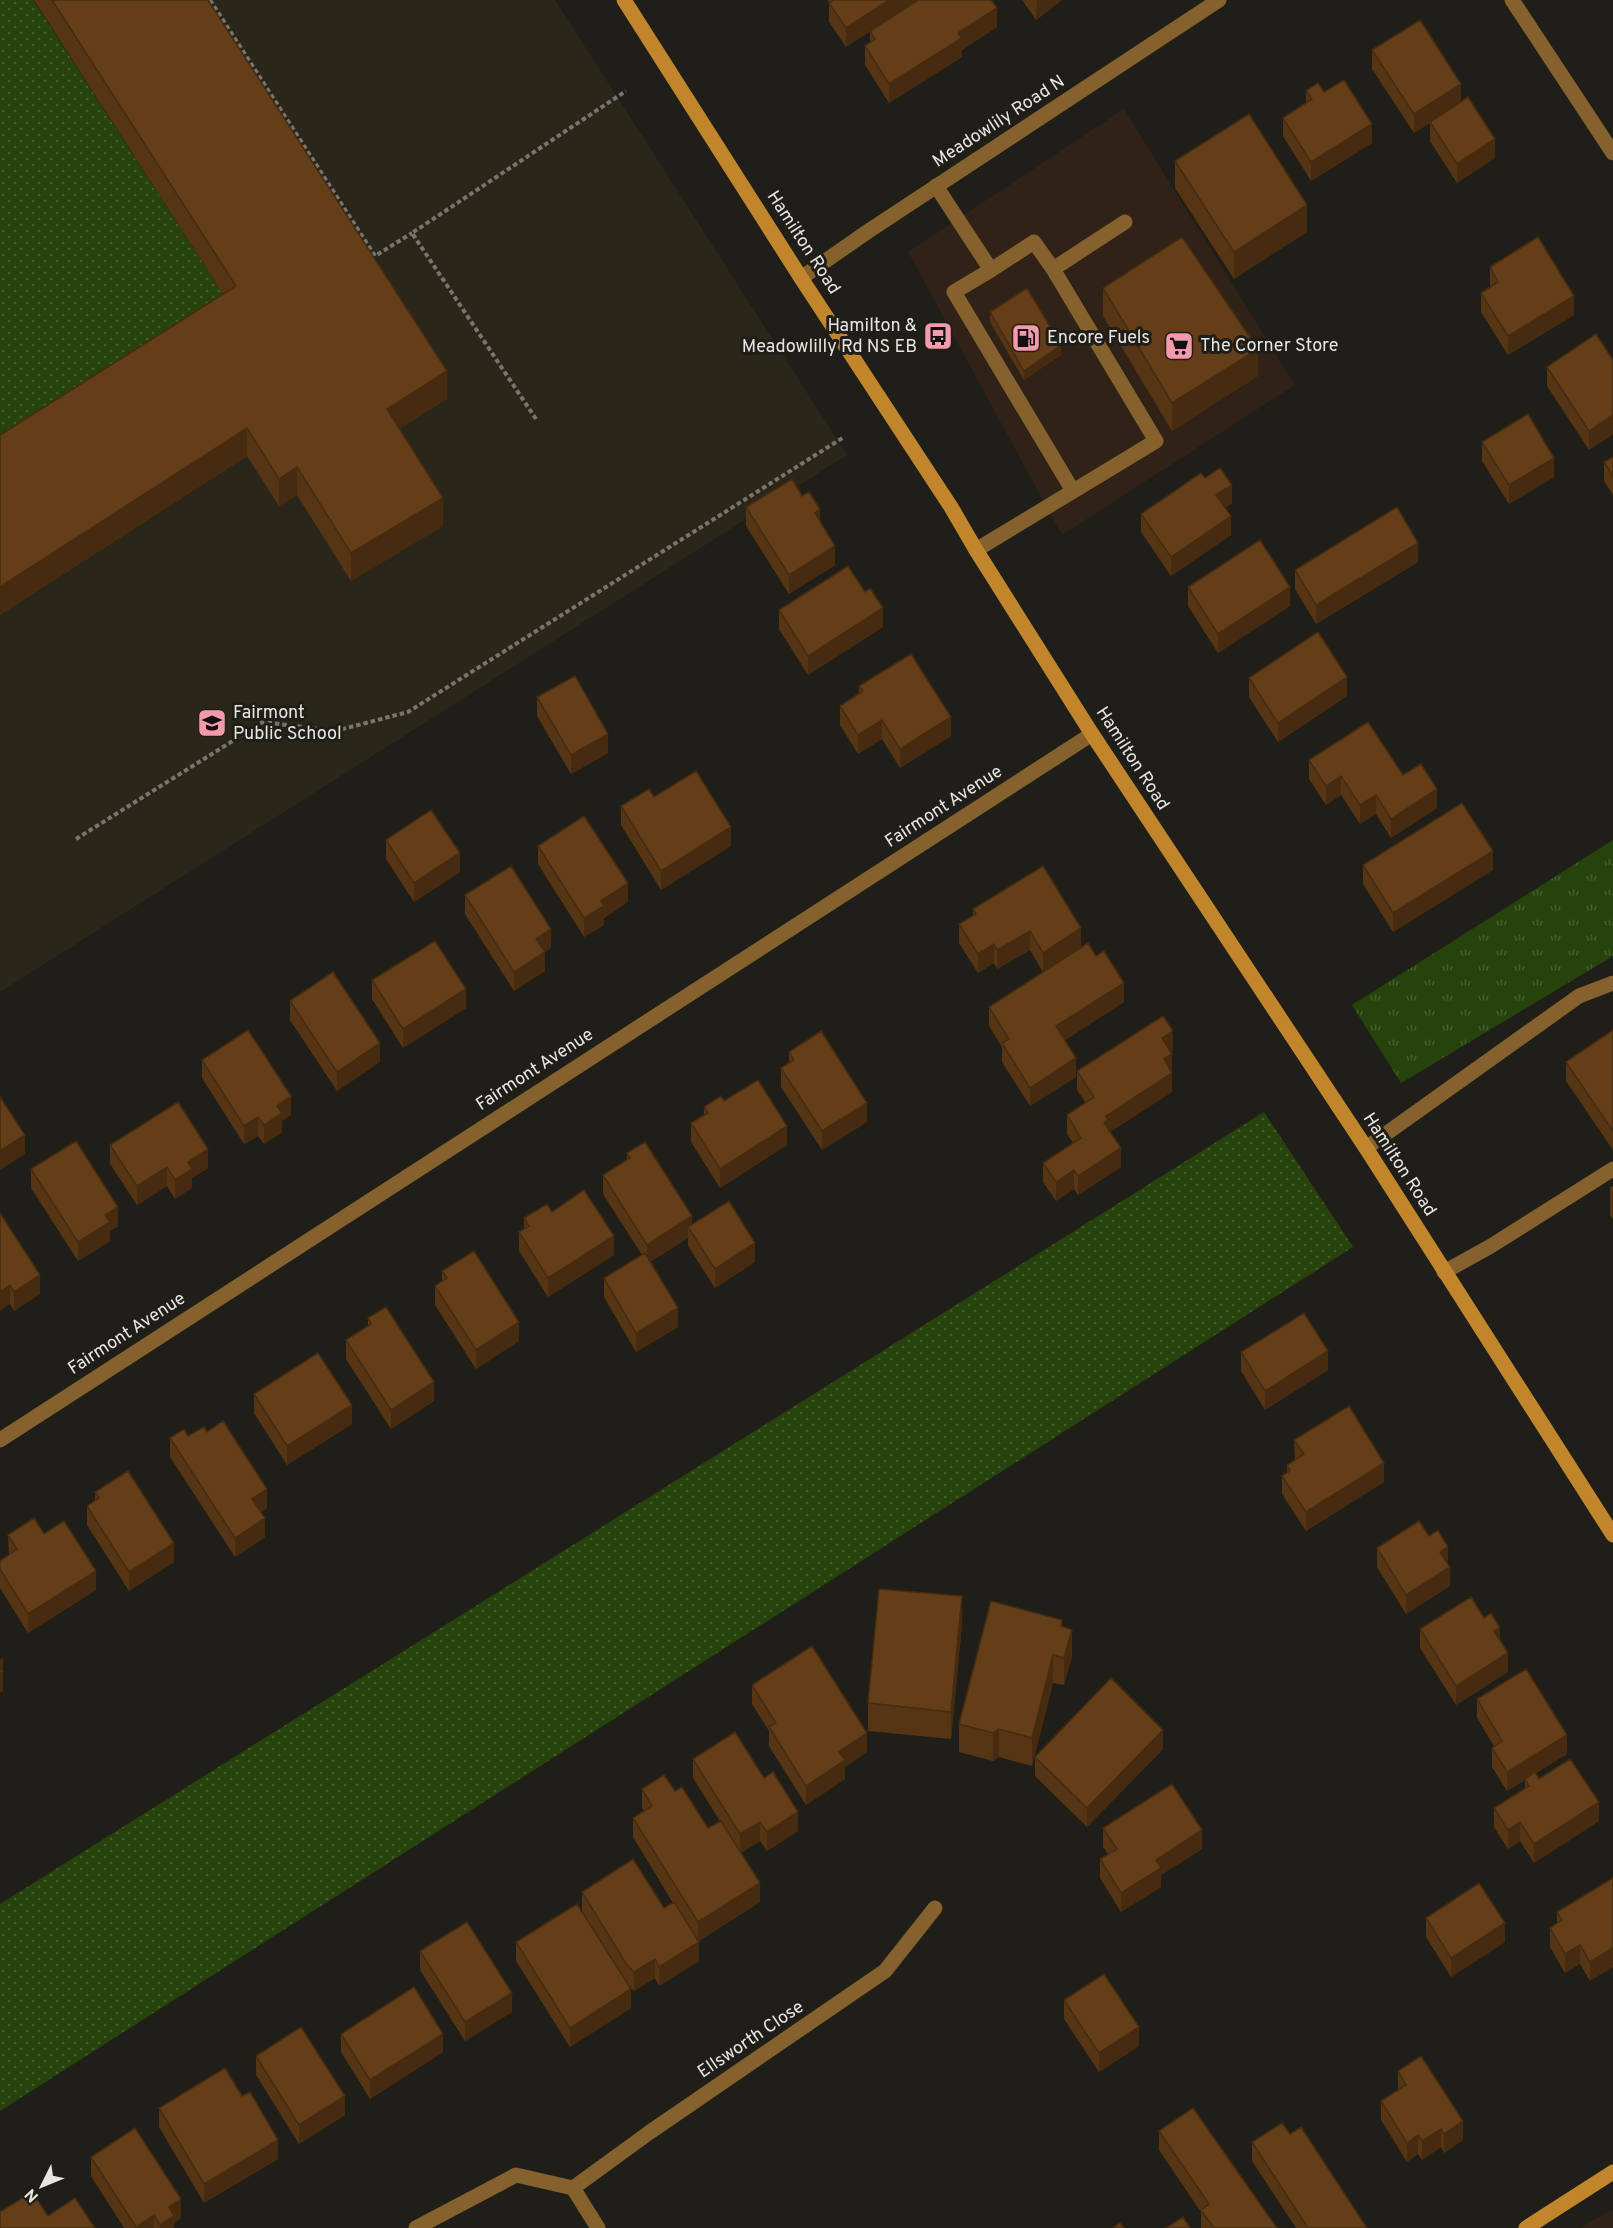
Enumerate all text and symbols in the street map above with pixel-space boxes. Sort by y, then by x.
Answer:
street label: Meadowlily Road N [929,71,1069,173]
street label: Hamilton Road [761,187,845,299]
place label: Hamilton & Meadowlilly Rd NS EB [742,315,917,359]
bus stop icon: Hamilton & Meadowlilly Rd NS EB [922,320,954,352]
fuel station icon: Encore Fuels [1010,322,1042,354]
place label: Encore Fuels [1047,327,1150,350]
supermarket icon: The Corner Store [1163,330,1195,362]
place label: The Corner Store [1200,335,1338,358]
place label: Fairmont Public School [233,702,342,746]
street label: Hamilton Road [1090,703,1174,815]
school or university icon: Fairmont Public School [196,707,228,739]
street label: Fairmont Avenue [881,760,1007,854]
street label: Fairmont Avenue [472,1023,598,1117]
street label: Hamilton Road [1357,1109,1441,1221]
street label: Fairmont Avenue [64,1287,190,1381]
street label: Ellsworth Close [693,1996,809,2084]
north arrow [12,2156,72,2216]
text: N [21,2184,44,2206]

